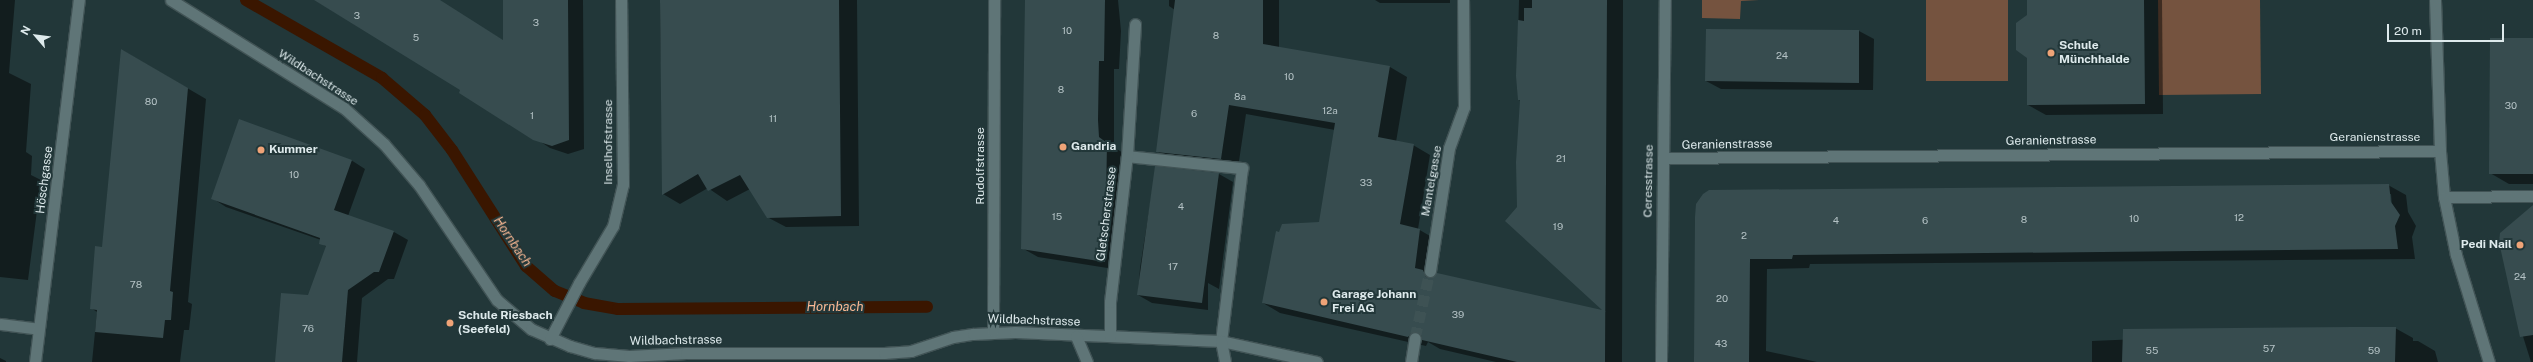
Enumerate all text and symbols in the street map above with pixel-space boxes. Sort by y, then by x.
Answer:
house number: 3 [354,10,360,22]
north arrow [16,16,56,56]
scale bar [2389,16,2506,42]
house number: 3 [533,17,539,29]
text: N [18,24,33,37]
text: 20 m [2394,24,2422,38]
house number: 10 [1062,25,1072,37]
house number: 8 [1213,30,1219,42]
house number: 5 [413,32,419,44]
place label: Schule Münchhalde [2059,39,2130,67]
street label: Wildbachstrasse [275,47,361,109]
marker: Schule Münchhalde [2046,48,2056,58]
house number: 24 [1776,50,1788,62]
house number: 10 [1284,71,1294,83]
house number: 8 [1058,84,1064,96]
house number: 8a [1234,91,1246,103]
house number: 80 [145,96,157,108]
street label: Inselhofstrasse [602,99,616,185]
house number: 30 [2505,100,2517,112]
house number: 12a [1322,105,1338,117]
house number: 6 [1191,108,1197,120]
house number: 1 [530,110,534,122]
house number: 11 [769,113,777,125]
street label: Rudolfstrasse [974,127,988,205]
street label: Geranienstrasse [2330,131,2420,145]
street label: Geranienstrasse [2005,133,2097,149]
street label: Geranienstrasse [1681,137,1773,153]
place label: Gandria [1071,140,1116,154]
marker: Gandria [1058,142,1068,152]
place label: Kummer [269,143,318,157]
street label: Mantelgasse [1419,144,1445,218]
street label: Ceresstrasse [1641,144,1657,218]
street label: Höschgasse [34,145,56,215]
marker: Kummer [256,145,266,155]
house number: 21 [1556,153,1566,165]
street label: Gletscherstrasse [1094,166,1120,262]
house number: 10 [289,169,299,181]
house number: 33 [1360,177,1372,189]
house number: 4 [1178,201,1184,213]
house number: 15 [1052,211,1062,223]
house number: 12 [2234,212,2244,224]
house number: 10 [2129,213,2139,225]
water label: Hornbach [490,214,534,270]
house number: 8 [2021,214,2027,226]
house number: 4 [1833,215,1839,227]
house number: 6 [1922,215,1928,227]
house number: 19 [1553,221,1563,233]
house number: 2 [1741,230,1747,242]
place label: Pedi Nail [2461,238,2512,252]
marker: Pedi Nail [2515,240,2525,250]
house number: 17 [1168,261,1178,273]
house number: 24 [2514,271,2526,283]
house number: 78 [130,279,142,291]
place label: Garage Johann Frei AG [1332,288,1416,316]
house number: 20 [1716,293,1728,305]
marker: Garage Johann Frei AG [1319,297,1329,307]
water label: Hornbach [806,299,864,315]
place label: Schule Riesbach (Seefeld) [458,309,553,337]
house number: 39 [1452,309,1464,321]
street label: Wildbachstrasse [987,312,1081,330]
marker: Schule Riesbach (Seefeld) [445,318,455,328]
house number: 76 [302,323,314,335]
street label: Wildbachstrasse [630,333,722,349]
house number: 43 [1715,338,1727,350]
house number: 57 [2263,343,2275,355]
house number: 55 [2146,345,2158,357]
house number: 59 [2368,345,2380,357]

